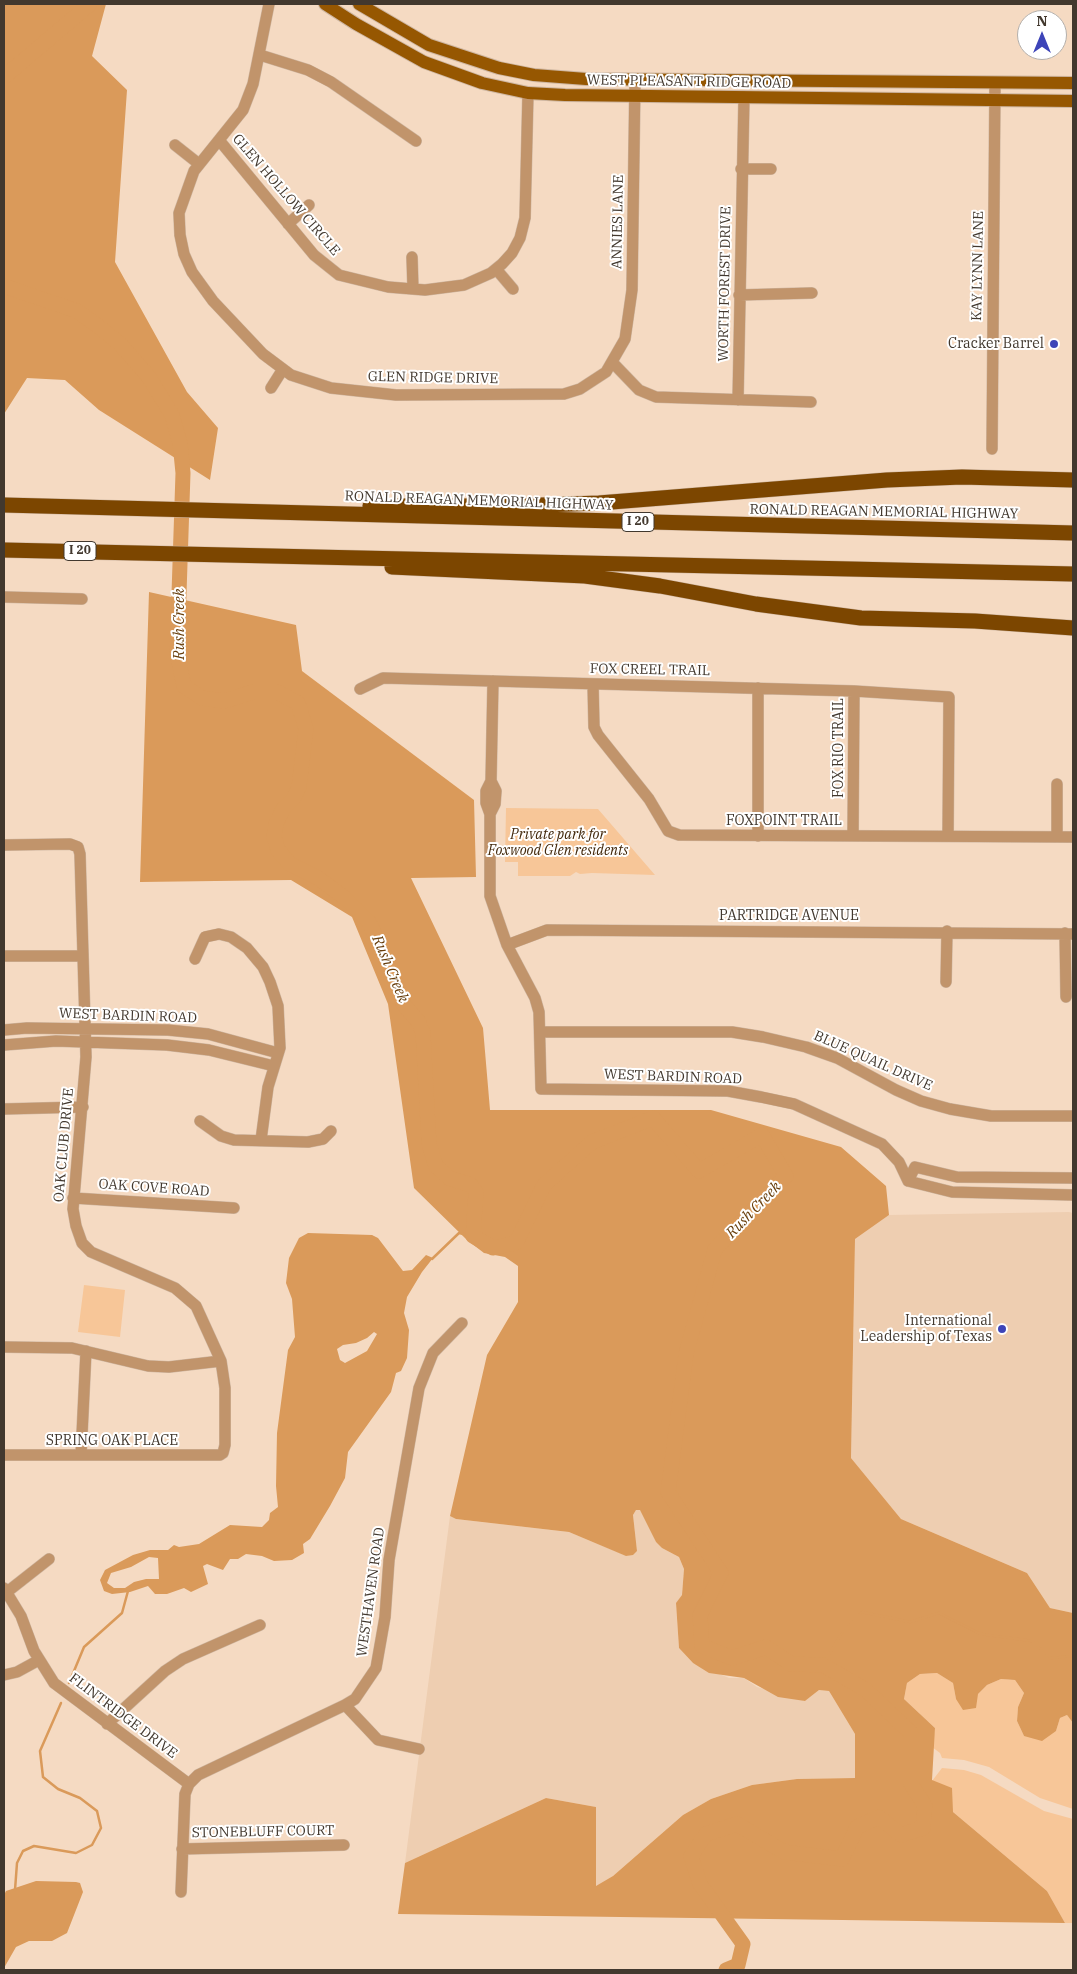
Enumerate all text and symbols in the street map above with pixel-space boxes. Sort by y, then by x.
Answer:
north arrow [1017,10,1067,60]
text: N [1036,12,1048,30]
street label: WEST PLEASANT RIDGE ROAD [587,72,791,92]
street label: GLEN HOLLOW CIRCLE [229,131,343,259]
street label: ANNIES LANE [609,175,627,269]
street label: WORTH FOREST DRIVE [715,206,735,362]
street label: KAY LYNN LANE [969,211,987,321]
place label: Cracker Barrel [948,336,1044,352]
marker: Cracker Barrel [1048,338,1060,350]
street label: GLEN RIDGE DRIVE [368,368,498,388]
street label: RONALD REAGAN MEMORIAL HIGHWAY [344,488,614,514]
street label: RONALD REAGAN MEMORIAL HIGHWAY [749,501,1019,523]
road number: I 20 [622,512,654,532]
road number: I 20 [64,542,96,560]
water label: Rush Creek [171,588,189,660]
street label: FOX CREEL TRAIL [590,661,710,679]
street label: FOX RIO TRAIL [831,698,847,798]
street label: FOXPOINT TRAIL [726,813,842,829]
park label: Private park for Foxwood Glen residents [488,827,628,860]
street label: PARTRIDGE AVENUE [719,908,859,924]
water label: Rush Creek [368,933,412,1005]
street label: WEST BARDIN ROAD [59,1005,197,1027]
street label: BLUE QUAIL DRIVE [811,1027,935,1095]
street label: WEST BARDIN ROAD [604,1066,742,1088]
street label: OAK CLUB DRIVE [51,1087,77,1203]
street label: OAK COVE ROAD [98,1176,210,1200]
water label: Rush Creek [723,1178,785,1242]
place label: International Leadership of Texas [860,1313,992,1345]
marker: International Leadership of Texas [996,1323,1008,1335]
street label: SPRING OAK PLACE [46,1433,178,1449]
street label: WESTHAVEN ROAD [354,1526,388,1658]
street label: FLINTRIDGE DRIVE [66,1670,180,1762]
street label: STONEBLUFF COURT [192,1822,334,1842]

